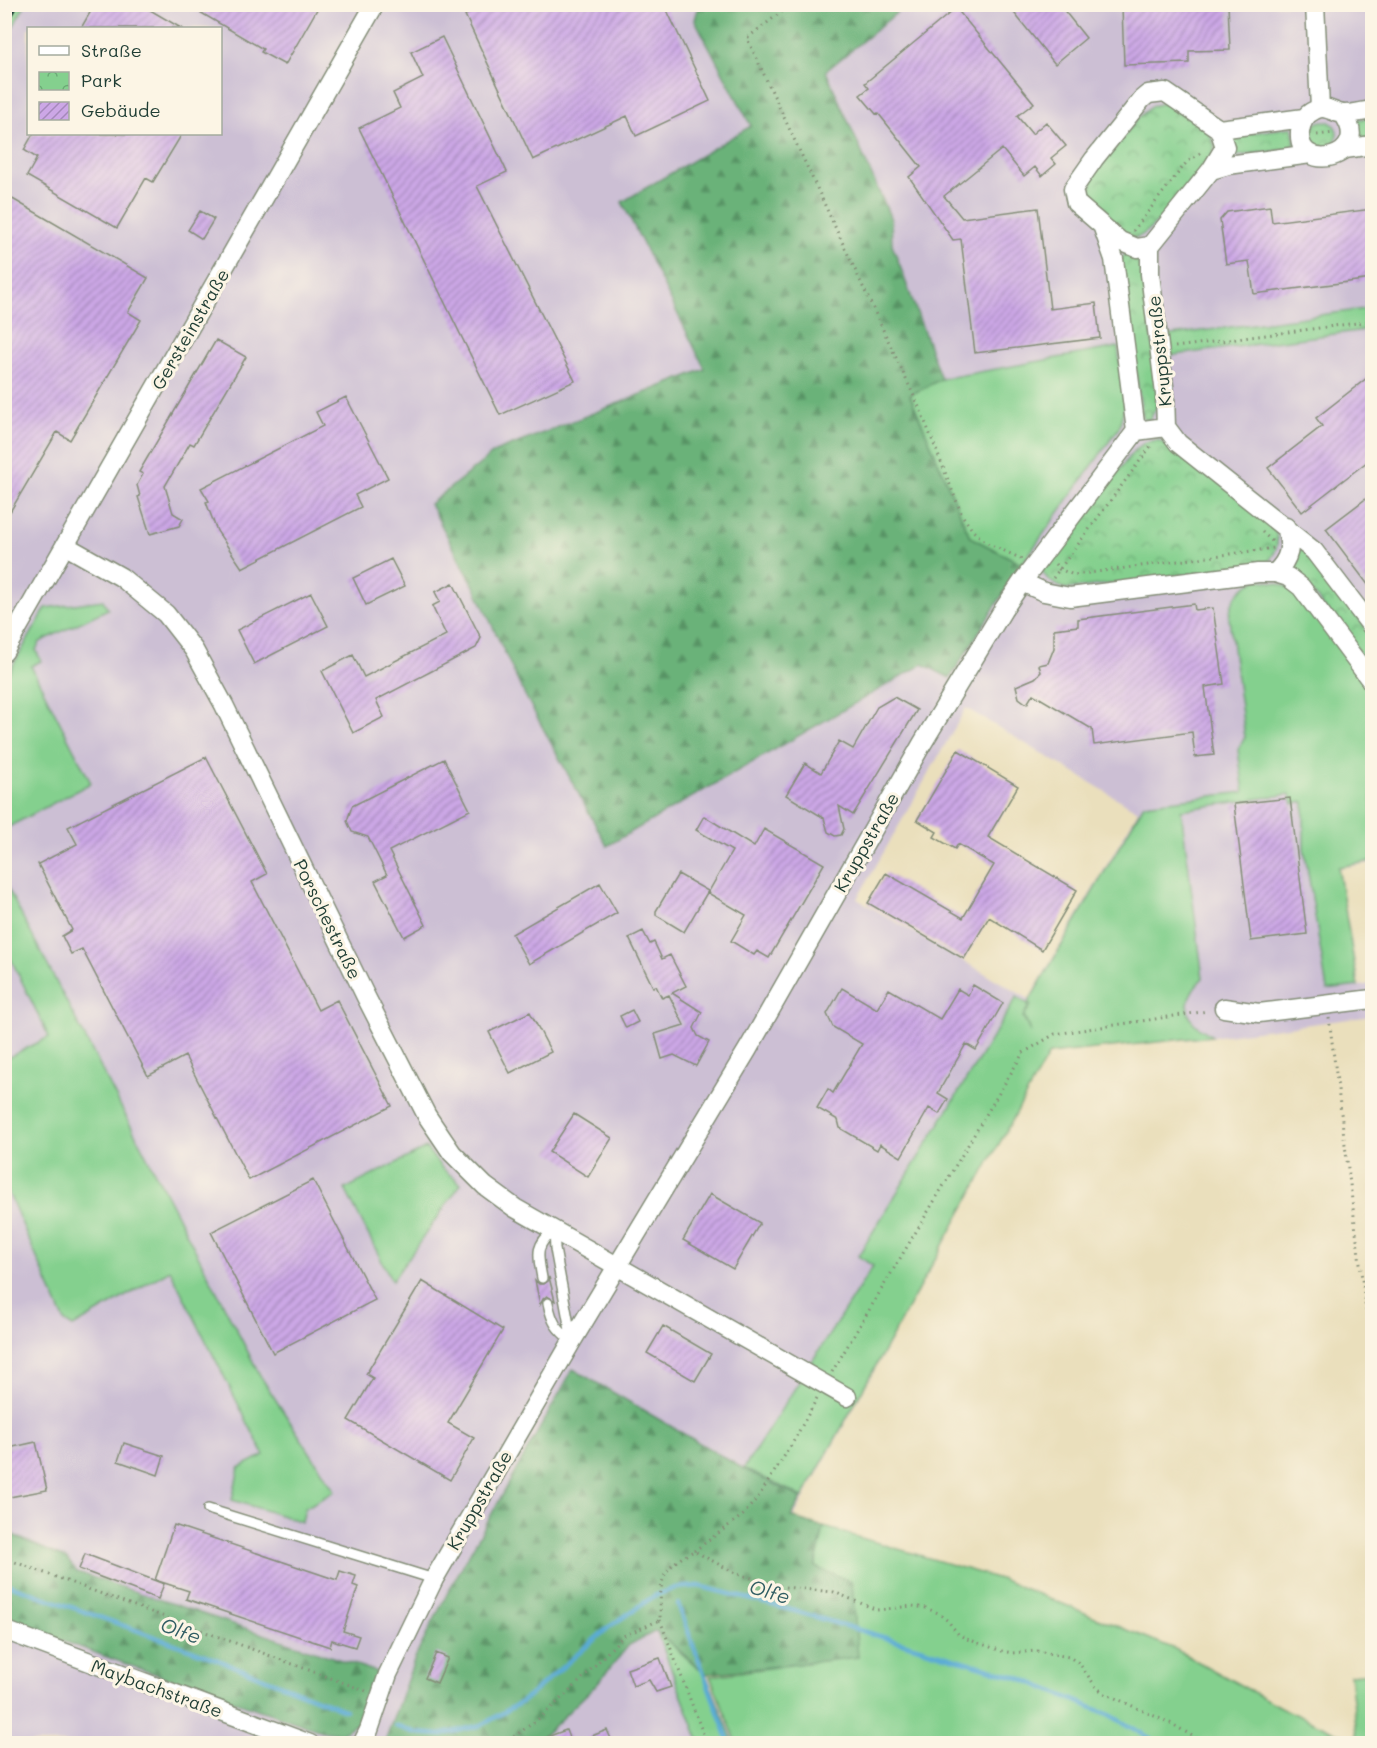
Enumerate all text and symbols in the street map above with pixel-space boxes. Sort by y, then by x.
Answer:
legend [27,27,222,135]
text: Straße [81,38,142,62]
text: Park [81,68,122,92]
text: Gebäude [81,98,161,122]
street label: Gersteinstraße [146,264,234,394]
street label: Kruppstraße [1141,294,1177,408]
street label: Kruppstraße [828,788,904,896]
street label: Porschestraße [289,855,367,983]
street label: Kruppstraße [441,1446,517,1554]
water label: Olfe [747,1573,793,1609]
water label: Olfe [157,1611,205,1649]
street label: Maybachstraße [88,1653,226,1723]

